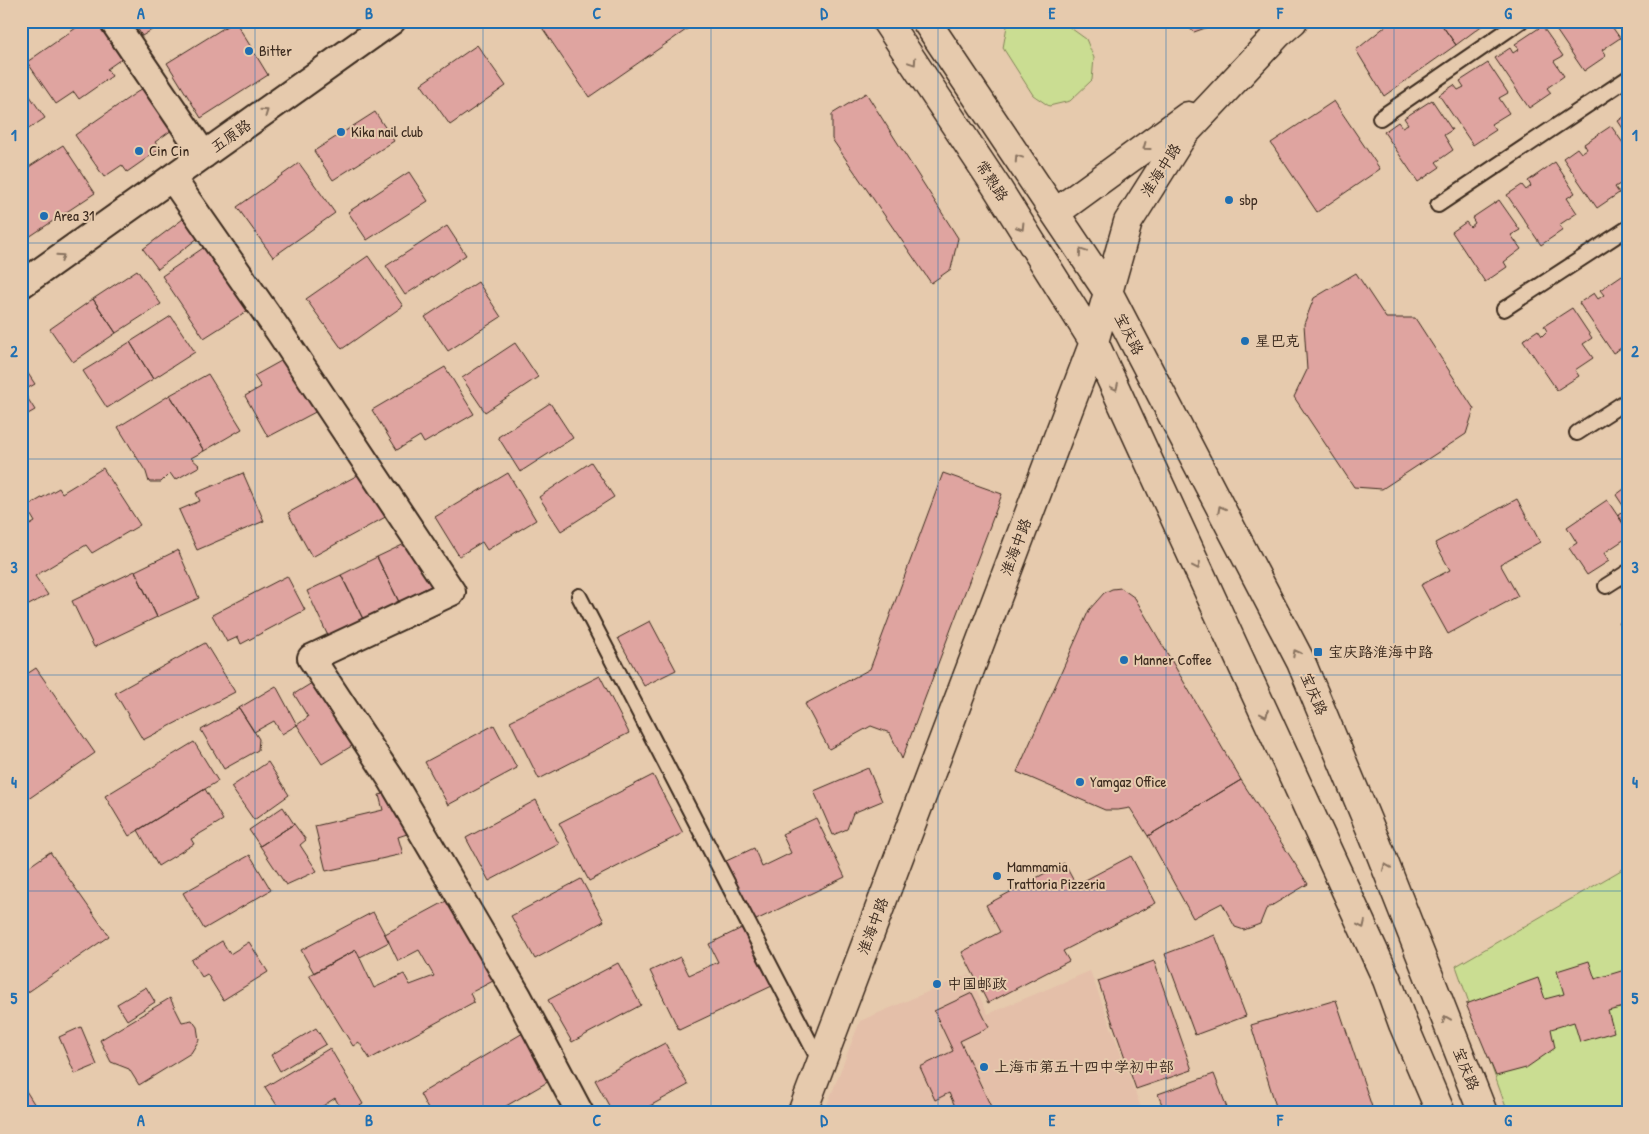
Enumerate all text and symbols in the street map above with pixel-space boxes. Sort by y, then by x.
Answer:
text: A [137,2,145,24]
text: B [365,2,373,24]
text: C [593,2,602,24]
text: D [820,2,828,24]
text: E [1048,2,1056,24]
text: F [1276,2,1284,24]
text: G [1504,2,1512,24]
place label: Bitter [259,40,292,61]
marker: Bitter [243,45,255,57]
one-way arrow [907,56,916,66]
one-way arrow [259,109,268,118]
street label: 五原路 [206,114,255,157]
place label: Kika nail club [351,121,423,142]
text: 1 [11,124,17,146]
text: 1 [1632,124,1638,146]
marker: Kika nail club [335,126,347,138]
street label: 淮海中路 [1135,139,1186,201]
place label: Cin Cin [149,140,189,161]
one-way arrow [1142,141,1152,150]
marker: Cin Cin [133,145,145,157]
one-way arrow [1015,154,1024,164]
street label: 常熟路 [971,156,1013,205]
place label: sbp [1239,189,1258,210]
marker: sbp [1223,194,1235,206]
place label: Area 31 [54,205,95,226]
marker: Area 31 [38,210,50,222]
one-way arrow [1015,221,1025,230]
one-way arrow [1079,249,1088,258]
one-way arrow [55,254,65,263]
street label: 宝庆路 [1110,309,1149,359]
place label: 星巴克 [1255,330,1300,351]
marker: 星巴克 [1239,335,1251,347]
text: 2 [10,340,18,362]
text: 2 [1631,340,1639,362]
one-way arrow [1108,382,1119,391]
one-way arrow [1217,506,1227,515]
street label: 淮海中路 [995,515,1036,579]
text: 3 [10,556,18,578]
text: 3 [1631,556,1639,578]
one-way arrow [1191,561,1201,570]
place label: 宝庆路淮海中路 [1328,641,1433,662]
marker: 宝庆路淮海中路 [1312,646,1324,658]
place label: Manner Coffee [1134,649,1212,670]
one-way arrow [1292,649,1302,658]
marker: Manner Coffee [1118,654,1130,666]
street label: 宝庆路 [1296,669,1333,719]
one-way arrow [1258,709,1269,718]
text: 4 [11,771,17,793]
place label: Yamgaz Office [1090,771,1167,792]
text: 4 [1632,771,1638,793]
marker: Yamgaz Office [1074,776,1086,788]
place label: Mammamia Trattoria Pizzeria [1007,856,1105,894]
one-way arrow [1382,864,1392,872]
marker: Mammamia Trattoria Pizzeria [991,870,1003,882]
street label: 淮海中路 [852,894,893,958]
one-way arrow [1356,920,1366,929]
place label: 中国邮政 [947,973,1007,994]
marker: 中国邮政 [931,978,943,990]
text: 5 [11,987,18,1009]
text: 5 [1632,987,1639,1009]
one-way arrow [1442,1015,1452,1023]
street label: 宝庆路 [1448,1044,1485,1094]
place label: 上海市第五十四中学初中部 [994,1056,1174,1077]
marker: 上海市第五十四中学初中部 [978,1061,990,1073]
text: A [137,1109,145,1131]
text: B [365,1109,373,1131]
text: C [593,1109,602,1131]
text: D [820,1109,828,1131]
text: E [1048,1109,1056,1131]
text: F [1276,1109,1284,1131]
text: G [1504,1109,1512,1131]

